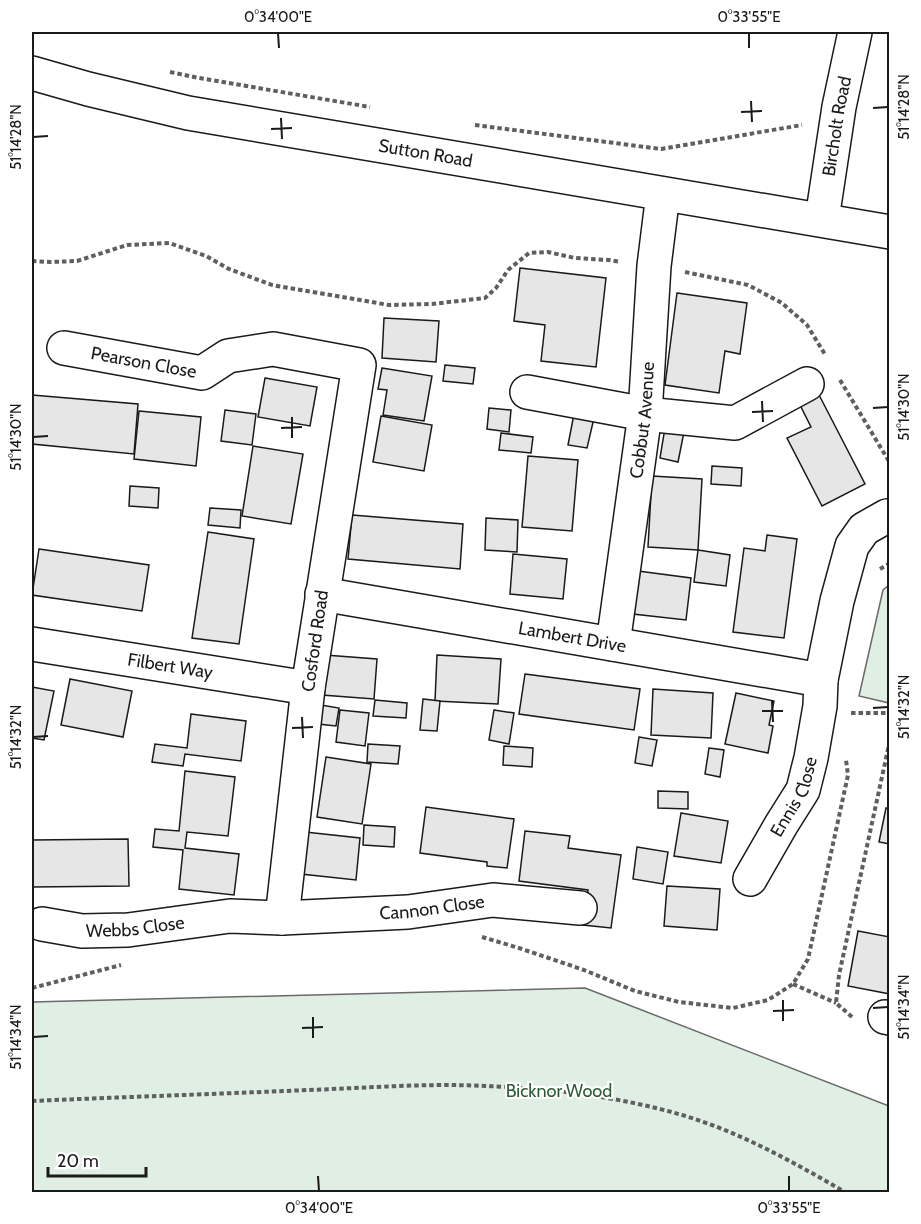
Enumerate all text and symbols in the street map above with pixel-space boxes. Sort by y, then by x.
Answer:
text: 0°34'00"E [244,8,312,26]
text: 0°33'55"E [717,8,781,26]
street label: Bircholt Road [818,74,856,178]
text: 51°14'28"N [895,74,913,140]
text: 51°14'28"N [7,104,25,170]
street label: Sutton Road [377,134,474,172]
street label: Pearson Close [89,342,198,383]
street label: Cobbut Avenue [625,361,659,480]
text: 51°14'30"N [895,373,913,441]
text: 51°14'30"N [7,403,25,471]
street label: Cosford Road [297,589,333,693]
street label: Lambert Drive [517,617,628,657]
street label: Filbert Way [126,648,215,684]
text: 51°14'32"N [895,675,913,739]
text: 51°14'32"N [7,705,25,769]
street label: Ennis Close [766,754,822,841]
street label: Cannon Close [379,890,486,924]
street label: Webbs Close [86,911,186,942]
text: 51°14'34"N [895,974,913,1040]
text: 51°14'34"N [7,1004,25,1070]
park label: Bicknor Wood [506,1080,612,1102]
scale bar [48,1140,146,1178]
text: 20 m [57,1150,99,1172]
text: 0°34'00"E [285,1199,353,1217]
text: 0°33'55"E [757,1199,821,1217]

